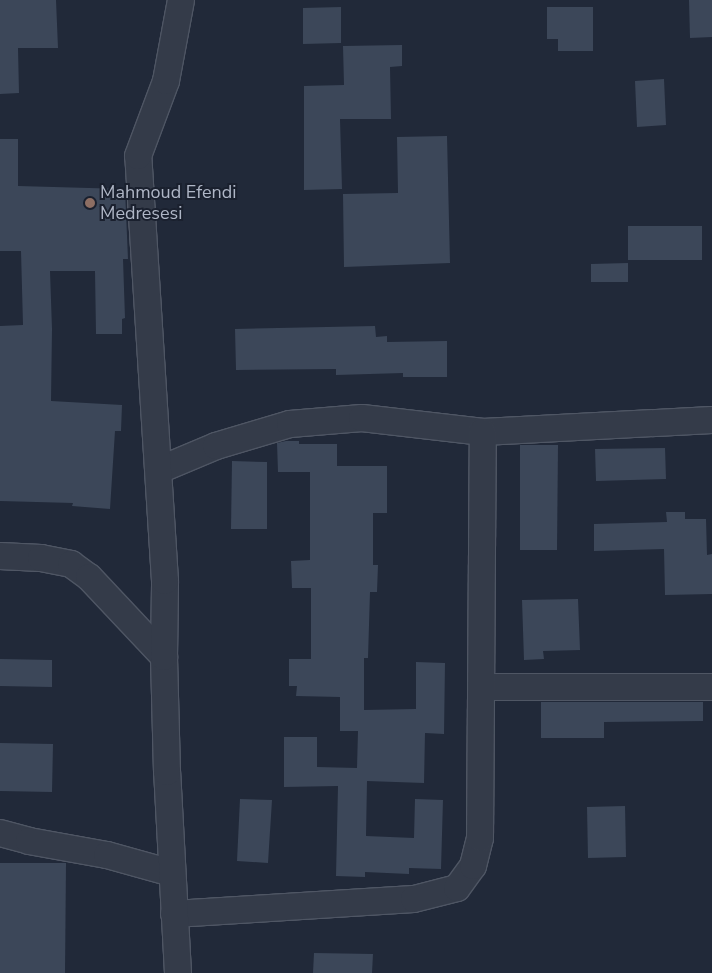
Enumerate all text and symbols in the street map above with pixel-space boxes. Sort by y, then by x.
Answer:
place label: Mahmoud Efendi Medresesi [100,182,236,224]
marker: Mahmoud Efendi Medresesi [84,197,96,209]

